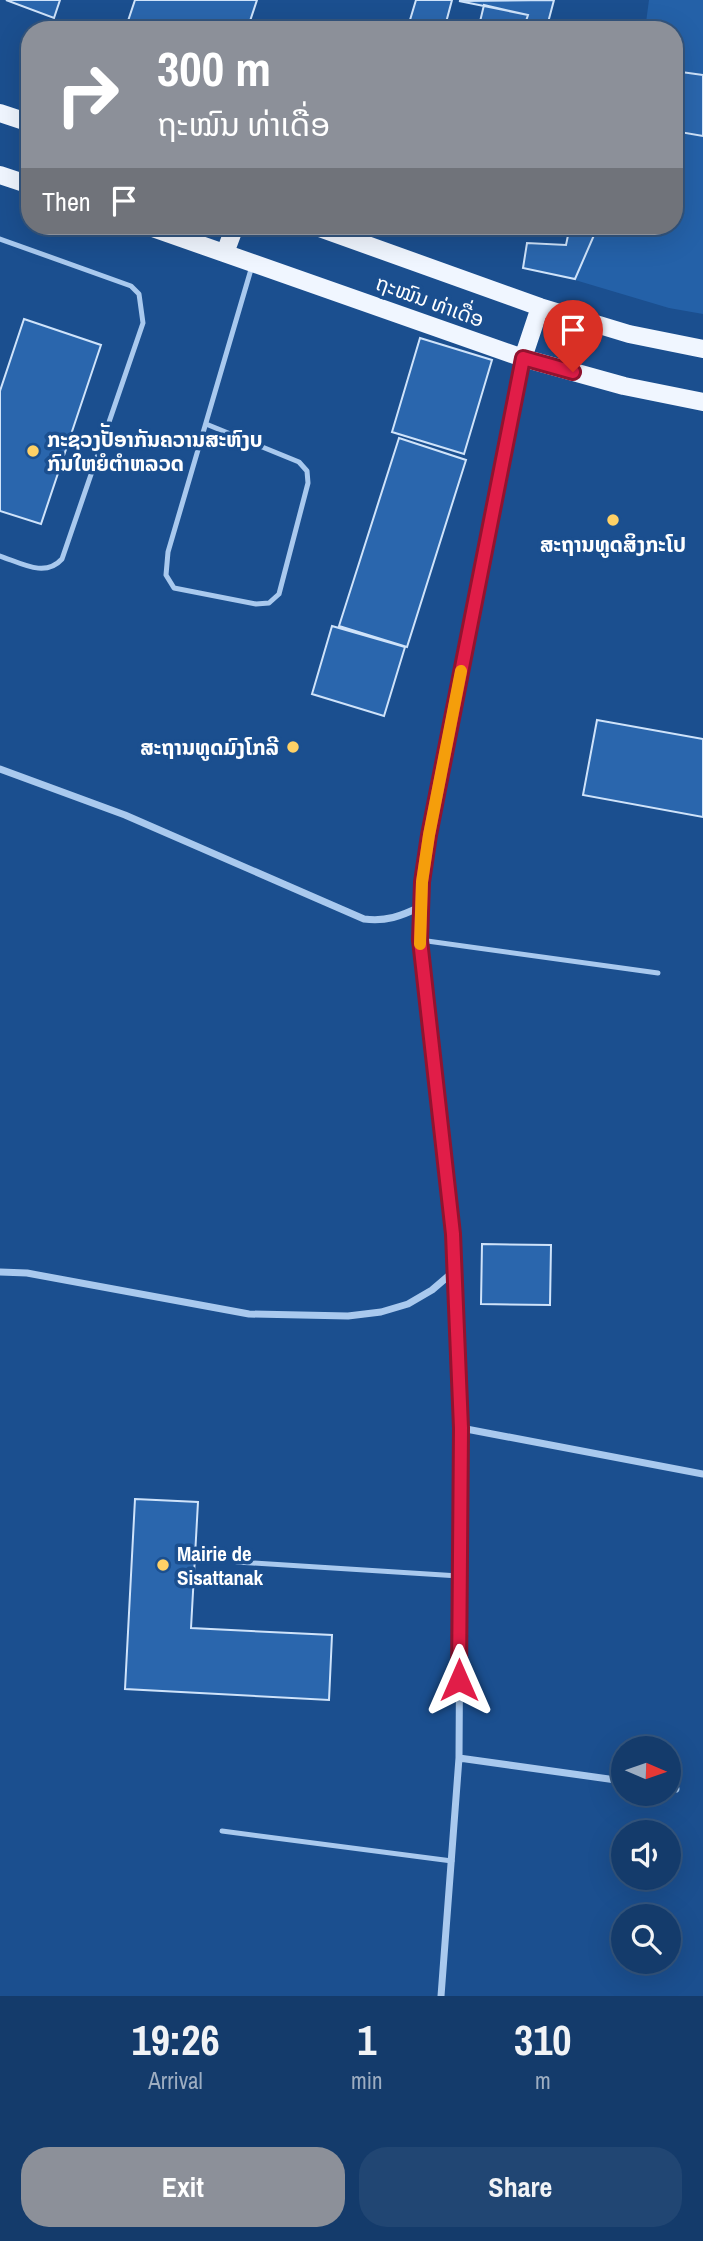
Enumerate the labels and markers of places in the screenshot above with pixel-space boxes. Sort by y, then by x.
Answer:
pin [543,300,603,372]
place label: ກະຊວງປັັອາກັນຄວານສະຫົງບ ກົນໃຫຍໍຕຳຫລວດ [47,423,263,478]
marker: ກະຊວງປັັອາກັນຄວານສະຫົງບ ກົນໃຫຍໍຕຳຫລວດ [25,443,41,459]
marker: ສະຖານທູດສິງກະໂປ [605,512,621,528]
place label: ສະຖານທູດສິງກະໂປ [540,530,686,559]
place label: ສະຖານທູດມົງໂກລີ [140,733,279,762]
marker: ສະຖານທູດມົງໂກລີ [285,739,301,755]
place label: Mairie de Sisattanak [177,1539,264,1592]
marker: Mairie de Sisattanak [155,1557,171,1573]

